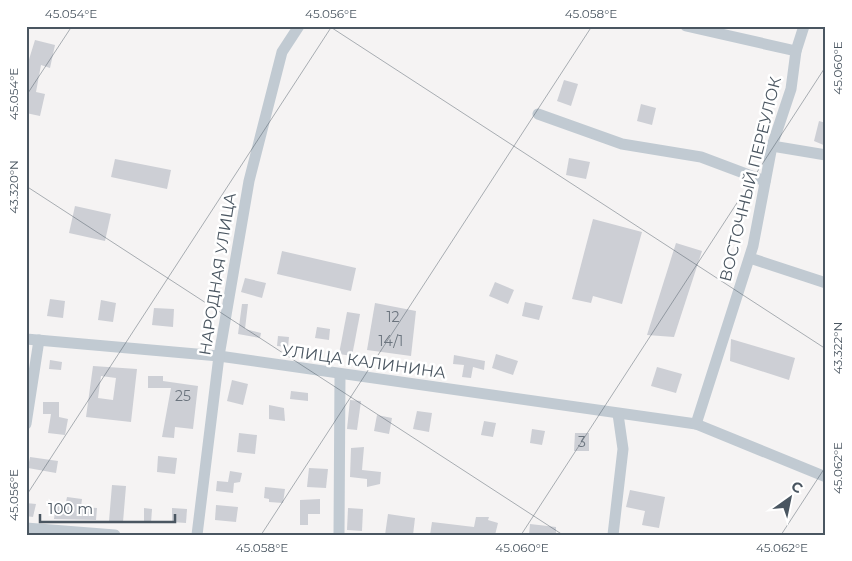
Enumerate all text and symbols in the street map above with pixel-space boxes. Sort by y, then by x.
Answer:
text: 45.054°E [45,6,97,21]
text: 45.056°E [305,6,357,21]
text: 45.058°E [565,6,617,21]
text: 45.060°E [830,41,845,95]
text: 45.054°E [6,68,21,120]
street label: ВОСТОЧНЫЙ ПЕРЕУЛОК [716,75,785,284]
text: 43.320°N [6,160,21,214]
street label: НАРОДНАЯ УЛИЦА [195,191,240,357]
house number: 12 [386,308,400,326]
text: 43.322°N [830,322,845,374]
house number: 14/1 [379,332,403,350]
street label: УЛИЦА КАЛИНИНА [281,341,447,382]
house number: 25 [175,387,191,405]
house number: 3 [578,433,586,451]
text: 45.062°E [830,442,845,494]
text: 45.056°E [6,469,21,521]
north arrow [764,474,814,524]
text: С [788,477,806,497]
scale bar [40,491,175,523]
text: 100 m [48,499,93,518]
text: 45.058°E [236,540,288,555]
text: 45.060°E [495,540,549,555]
text: 45.062°E [756,540,808,555]

